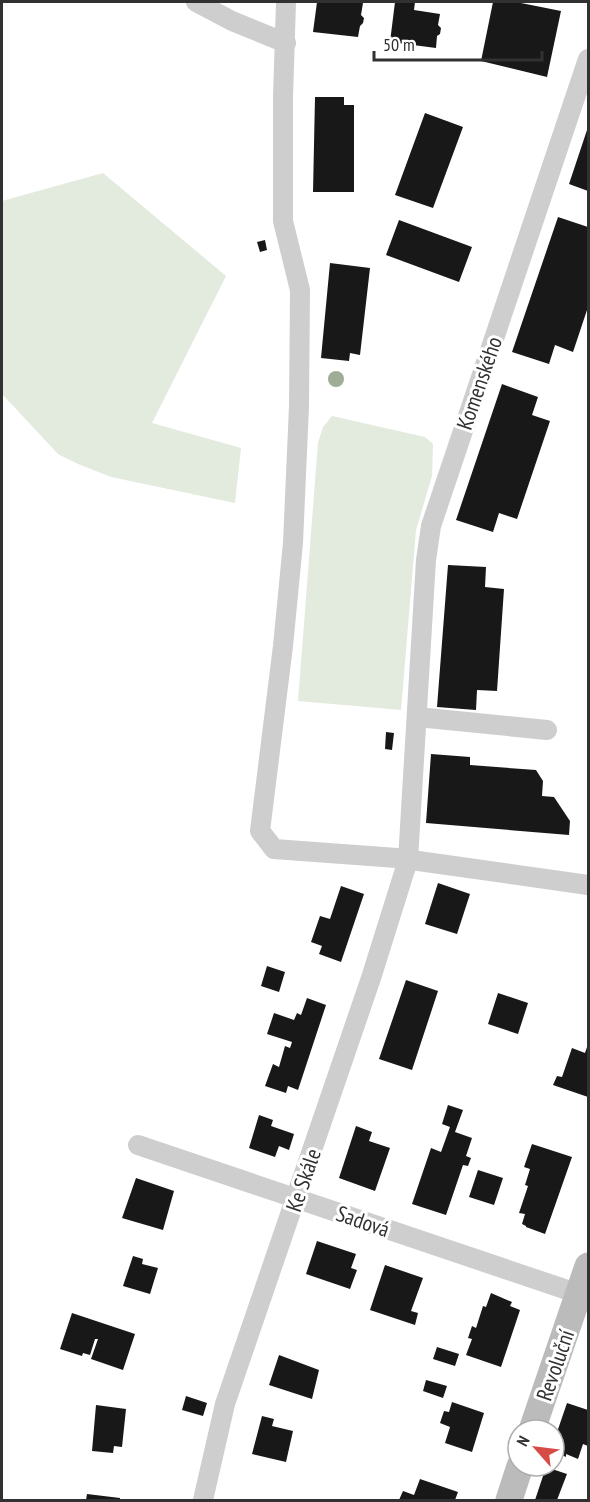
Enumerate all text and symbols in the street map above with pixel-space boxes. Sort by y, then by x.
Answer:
scale bar [374,24,542,62]
text: 50 m [383,33,415,56]
street label: Komenského [450,333,508,433]
street label: Ke Skále [279,1145,327,1215]
street label: Sadová [333,1199,393,1243]
street label: Revoluční [530,1326,580,1404]
north arrow [506,1418,566,1478]
text: N [512,1432,534,1449]

